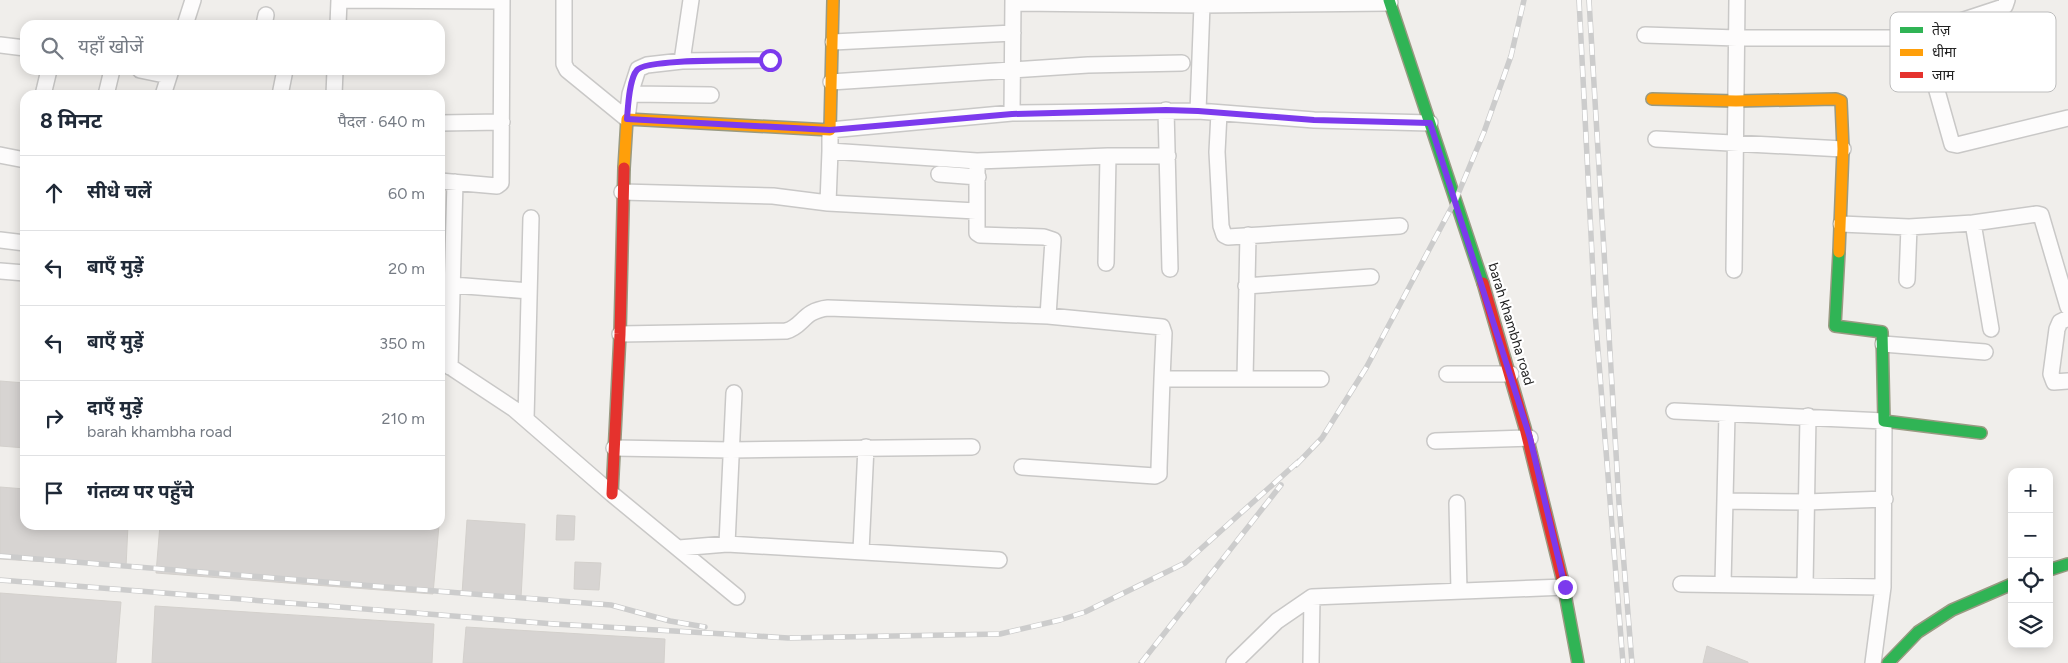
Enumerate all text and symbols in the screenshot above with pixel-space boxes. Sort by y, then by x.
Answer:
legend [1890,12,2056,92]
search box [20,20,445,75]
text: तेज़ [1932,21,1951,39]
icon: search [38,34,66,62]
text: यहाँ खोजें [78,35,143,58]
text: धीमा [1932,44,1957,61]
route start [759,49,782,72]
text: जाम [1932,67,1955,84]
text: 8 मिनट [40,108,102,133]
text: पैदल · 640 m [338,112,425,131]
icon: ahead [40,179,68,207]
text: सीधे चलें [87,180,151,203]
text: 60 m [388,184,425,203]
icon: left [40,254,68,282]
text: बाएँ मुड़ें [87,255,144,278]
text: 20 m [388,259,425,278]
street label: barah khambha road [1484,261,1538,387]
icon: left [40,329,68,357]
text: बाएँ मुड़ें [87,330,144,353]
text: 350 m [379,334,425,353]
text: दाएँ मुड़ें [87,396,143,419]
icon: right [40,404,68,432]
text: 210 m [382,409,425,428]
text: barah khambha road [87,422,232,441]
map controls [2008,468,2053,648]
button: + [2008,468,2053,513]
icon: arrive [40,479,68,507]
text: गंतव्य पर पहुँचे [87,480,194,503]
button: − [2008,513,2053,558]
button: locate [2008,558,2053,603]
route end [1554,576,1577,599]
button: layers [2008,603,2053,648]

